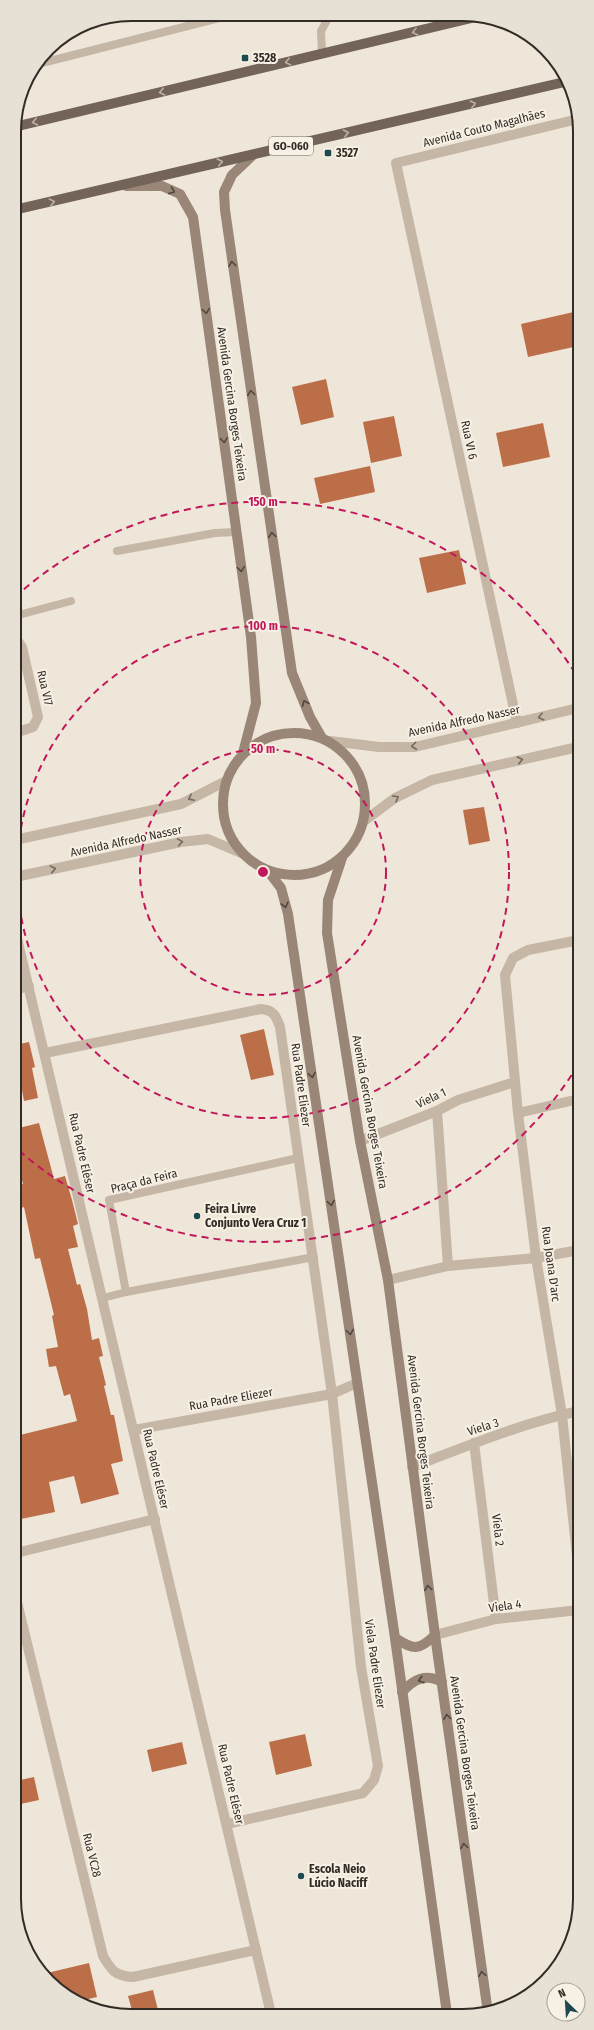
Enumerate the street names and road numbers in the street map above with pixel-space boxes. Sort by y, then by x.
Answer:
street label: Avenida Couto Magalhães [422,106,546,150]
road number: GO-060 [269,137,313,155]
street label: Avenida Gercina Borges Teixeira [214,326,250,482]
street label: Rua VI 6 [458,419,480,461]
street label: Rua VI7 [34,669,56,707]
street label: Avenida Alfredo Nasser [407,702,522,740]
street label: Avenida Alfredo Nasser [69,822,184,860]
street label: Avenida Gercina Borges Teixeira [350,1034,390,1190]
street label: Rua Padre Eliezer [288,1042,314,1129]
street label: Viela 1 [414,1085,448,1111]
street label: Rua Padre Eléser [66,1112,98,1195]
street label: Praça da Feira [109,1166,179,1196]
street label: Rua Joana D'arc [539,1225,563,1303]
street label: Avenida Gercina Borges Teixeira [405,1354,437,1510]
street label: Rua Padre Eliezer [188,1385,275,1413]
street label: Viela 3 [465,1415,501,1439]
street label: Rua Padre Eléser [140,1428,172,1511]
street label: Viela 2 [489,1513,507,1547]
street label: Viela 4 [488,1597,522,1615]
street label: Viela Padre Eliezer [362,1619,388,1710]
street label: Avenida Gercina Borges Teixeira [447,1675,483,1831]
street label: Rua Padre Eléser [215,1743,247,1826]
street label: Rua VC28 [80,1831,104,1879]

